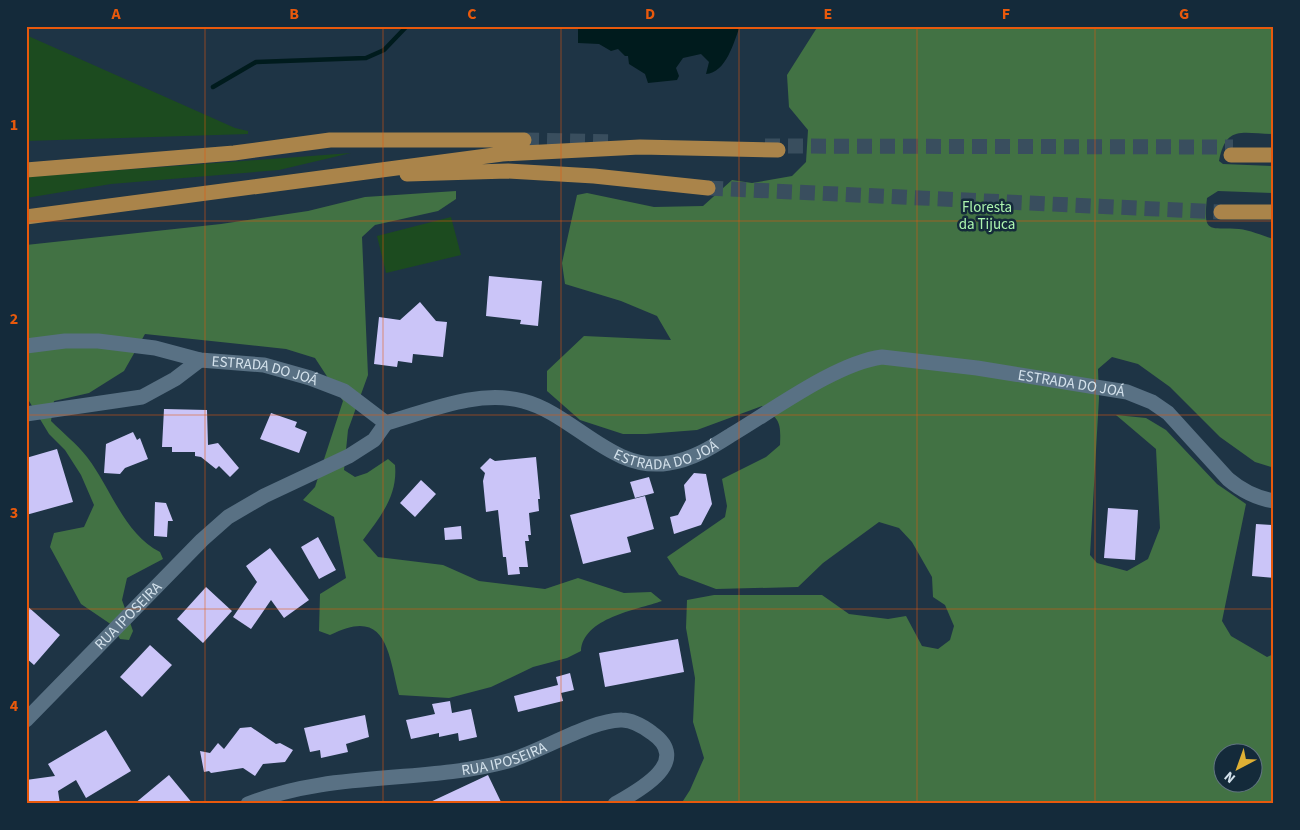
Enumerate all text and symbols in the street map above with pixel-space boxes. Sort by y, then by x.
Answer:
text: A [110,3,121,25]
text: B [289,3,299,25]
text: C [467,3,477,25]
text: D [645,3,655,25]
text: E [824,3,832,25]
text: F [1002,3,1010,25]
text: G [1179,3,1189,25]
text: 1 [10,114,18,136]
park label: Floresta da Tijuca [959,197,1015,235]
text: 2 [10,308,18,330]
street label: ESTRADA DO JOÁ [211,351,321,391]
street label: ESTRADA DO JOÁ [1016,365,1127,403]
street label: ESTRADA DO JOÁ [610,435,723,475]
text: 3 [10,502,18,524]
street label: RUA IPOSEIRA [90,577,167,655]
text: 4 [10,695,19,717]
street label: RUA IPOSEIRA [460,737,551,781]
north arrow [1212,742,1262,792]
text: N [1220,766,1240,788]

